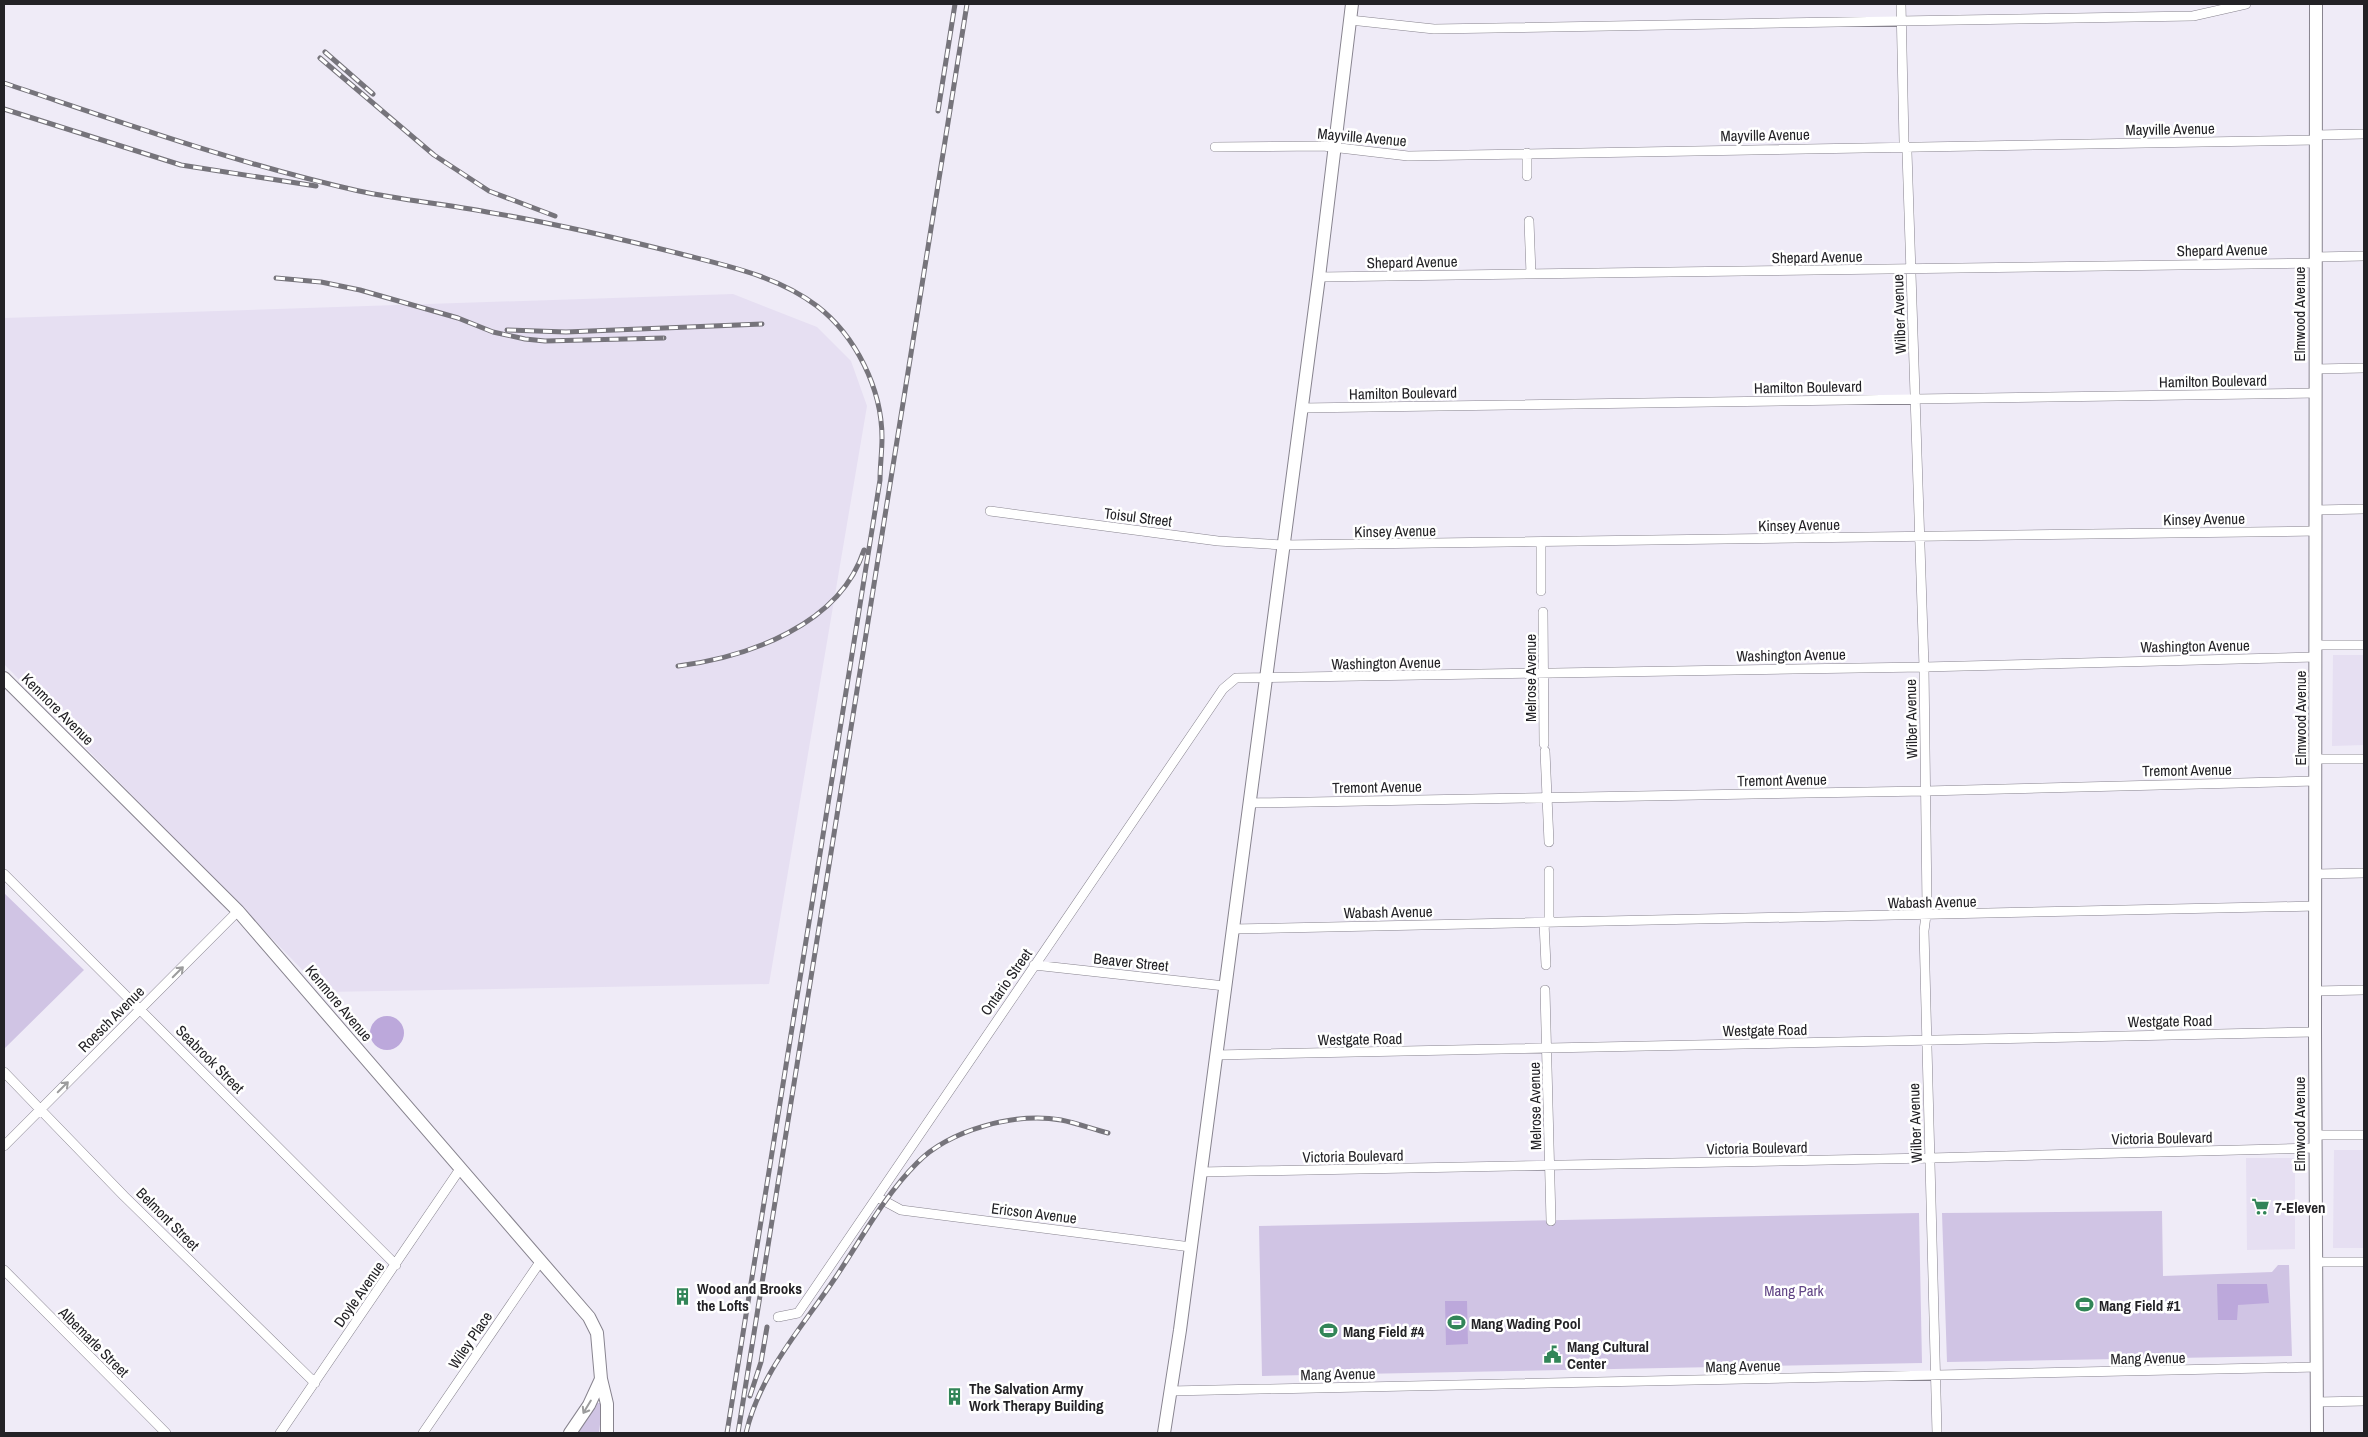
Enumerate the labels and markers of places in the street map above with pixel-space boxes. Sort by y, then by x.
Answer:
supermarket icon: 7-Eleven [2251,1197,2271,1217]
place label: 7-Eleven [2275,1197,2326,1218]
place label: Wood and Brooks the Lofts [697,1278,802,1316]
building icon: Wood and Brooks the Lofts [673,1287,693,1307]
sports icon: Mang Field #1 [2075,1295,2095,1315]
place label: Mang Field #1 [2099,1295,2181,1316]
sports icon: Mang Wading Pool [1447,1313,1467,1333]
place label: Mang Wading Pool [1471,1313,1581,1334]
sports icon: Mang Field #4 [1319,1321,1339,1341]
place label: Mang Field #4 [1343,1321,1425,1342]
place label: Mang Cultural Center [1567,1336,1649,1374]
public building icon: Mang Cultural Center [1543,1345,1563,1365]
place label: The Salvation Army Work Therapy Building [969,1378,1104,1416]
building icon: The Salvation Army Work Therapy Building [945,1387,965,1407]

